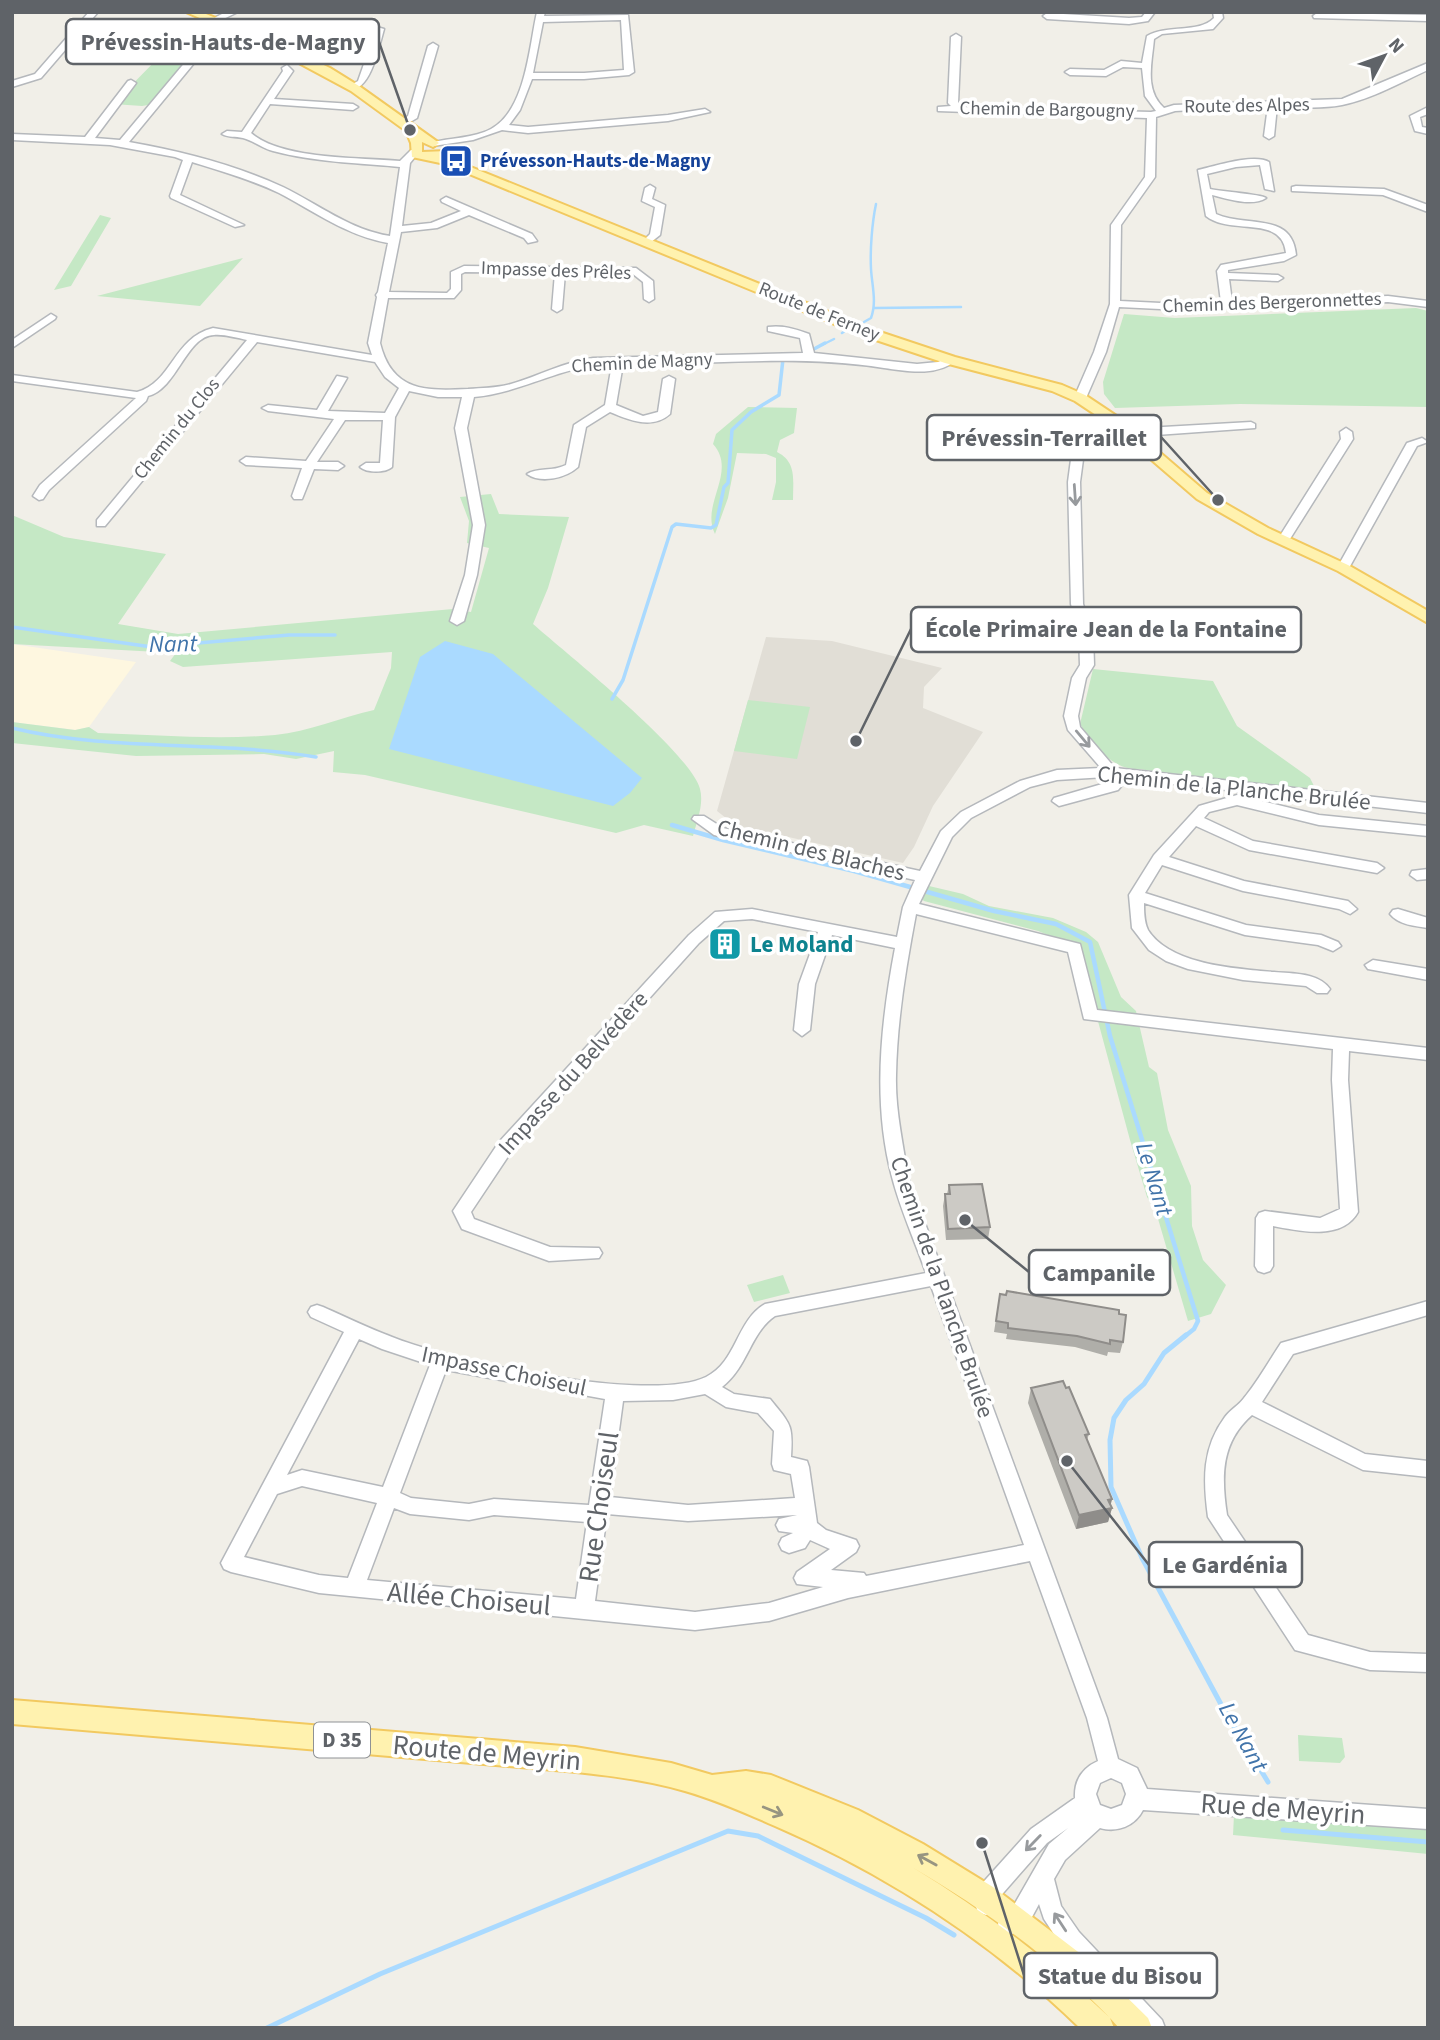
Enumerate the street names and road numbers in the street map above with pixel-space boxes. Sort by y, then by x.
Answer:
street label: Route des Alpes [1184,91,1310,121]
street label: Chemin de Bargougny [959,95,1135,125]
street label: Impasse des Prêles [480,255,632,287]
street label: Route de Ferney [754,275,884,349]
street label: Chemin des Bergeronnettes [1162,286,1382,320]
street label: Chemin de Magny [571,346,713,380]
street label: Chemin du Clos [128,372,226,486]
street label: Chemin de la Planche Brulée [1096,757,1372,819]
street label: Chemin des Blaches [714,811,908,889]
street label: Impasse du Belvédère [490,984,656,1162]
street label: Chemin de la Planche Brulée [882,1152,1002,1422]
street label: Impasse Choiseul [419,1337,589,1405]
street label: Rue Choiseul [569,1429,629,1585]
street label: Allée Choiseul [385,1572,553,1626]
road number: D 35 [314,1722,370,1758]
street label: Route de Meyrin [391,1725,583,1781]
street label: Rue de Meyrin [1199,1783,1367,1835]

